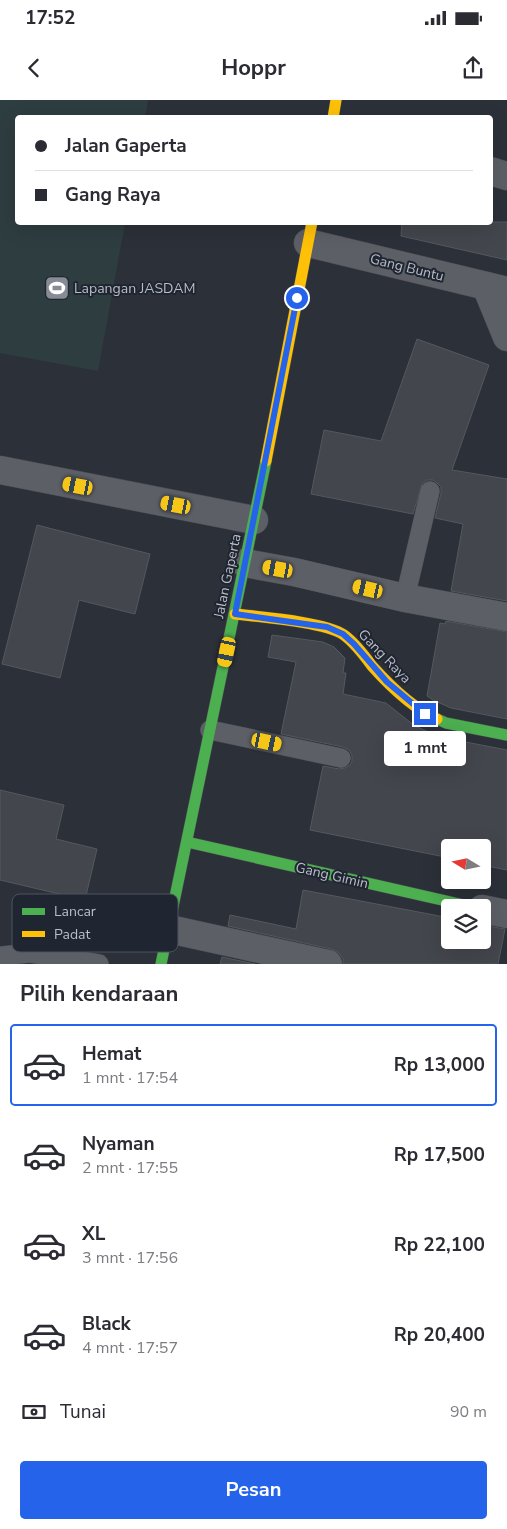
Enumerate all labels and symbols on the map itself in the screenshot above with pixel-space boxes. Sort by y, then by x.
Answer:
street label: Gang Buntu [368,249,446,286]
sports icon: Lapangan JASDAM [44,275,70,301]
place label: Lapangan JASDAM [74,279,195,298]
route start [286,287,308,309]
car [61,476,94,496]
car [159,495,192,515]
street label: Jalan Gaperta [209,532,246,621]
car [261,559,294,579]
car [351,578,384,600]
street label: Gang Raya [354,625,415,688]
car [216,636,237,668]
route end [414,703,436,725]
car [250,732,283,752]
callout: 1 mnt [384,732,466,766]
north arrow [441,839,491,889]
street label: Gang Gimin [294,858,370,893]
legend [12,894,178,952]
text: Lancar [54,902,96,921]
text: Padat [54,925,91,944]

